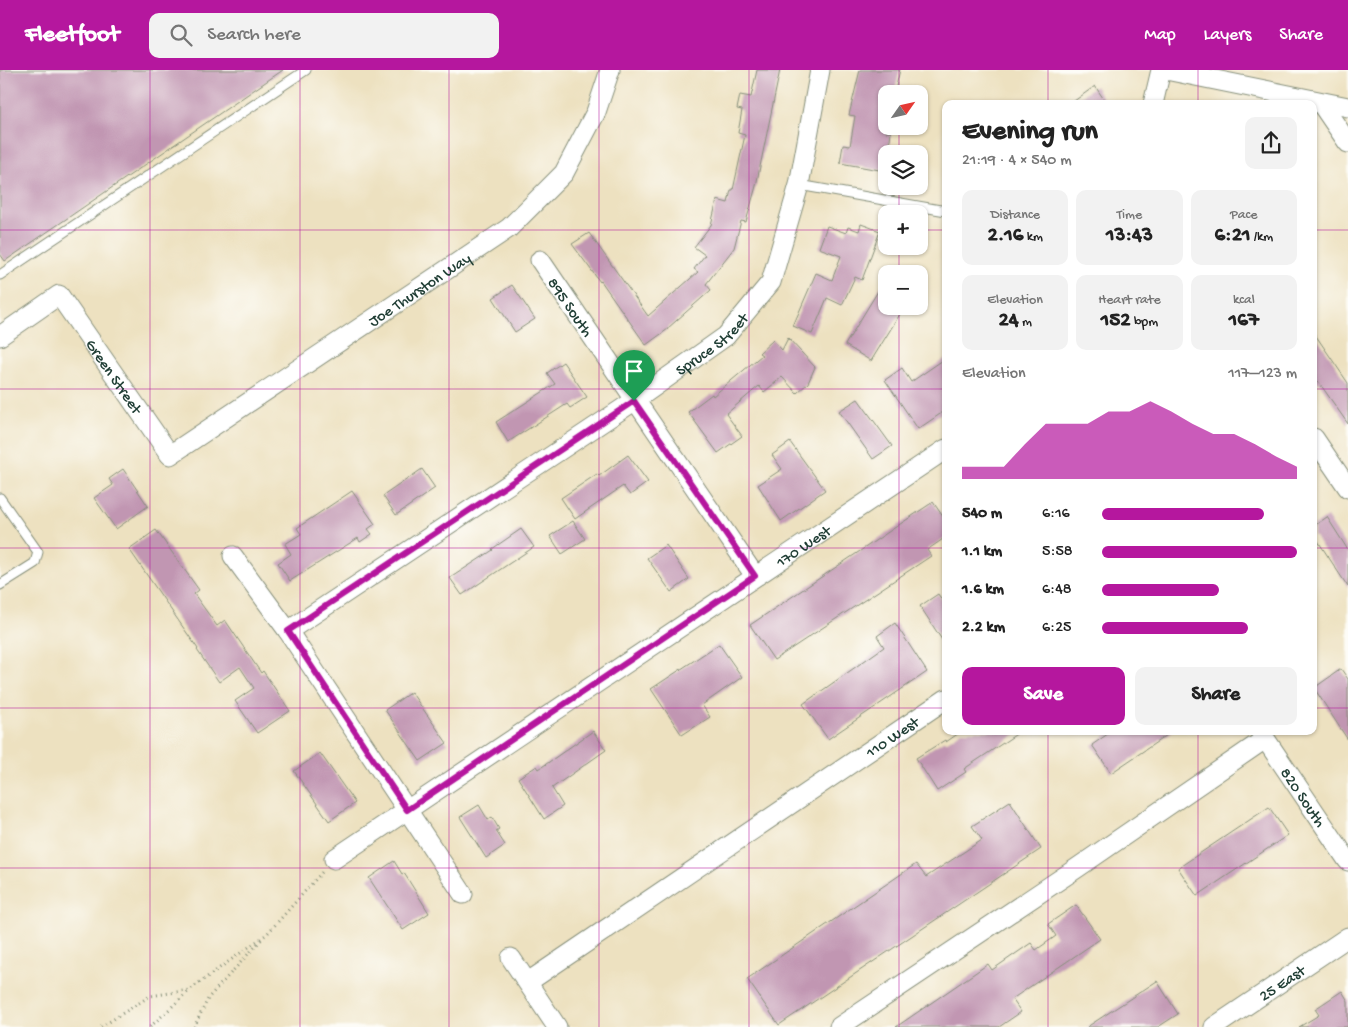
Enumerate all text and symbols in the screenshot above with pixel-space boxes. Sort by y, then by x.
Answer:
search box [149,13,499,58]
text: Fleetfoot [25,21,119,50]
icon: search [167,21,195,49]
text: Search here [207,24,301,47]
text: Map [1144,25,1176,46]
text: Layers [1204,25,1251,46]
text: Share [1279,25,1323,46]
north arrow [878,85,928,135]
map controls [878,85,928,315]
text: Evening run [962,116,1098,149]
button: share [1245,117,1297,169]
button: layers [878,145,928,195]
text: 21:19 · 4 × 540 m [962,152,1072,171]
button: + [878,205,928,255]
text: Distance [990,207,1040,224]
text: Time [1117,207,1142,224]
text: Pace [1230,207,1258,224]
text: 2.16 [987,224,1023,249]
text: 13:43 [1106,224,1153,249]
text: 6:21 [1214,224,1250,249]
text: km [1023,229,1043,246]
text: /km [1250,229,1273,246]
street label: Joe Thurston Way [366,250,476,332]
button: − [878,265,928,315]
street label: 895 South [542,275,596,342]
text: Elevation [987,292,1043,309]
text: Heart rate [1098,292,1161,309]
text: kcal [1233,292,1255,309]
street label: Spruce Street [673,309,755,382]
text: 24 [998,309,1019,334]
text: 152 [1101,309,1131,334]
text: 167 [1229,309,1259,334]
text: m [1019,314,1032,331]
text: bpm [1131,314,1158,331]
street label: Green Street [80,337,145,420]
pin [613,350,655,401]
icon: arrive [620,357,648,385]
text: Elevation [962,365,1026,384]
text: 117–123 m [1228,365,1297,384]
text: 540 m [962,505,1002,524]
text: 6:16 [1042,505,1070,524]
street label: 170 West [773,522,837,574]
text: 1.1 km [962,543,1002,562]
text: 5:58 [1042,543,1073,562]
text: 1.6 km [962,581,1004,600]
text: 6:48 [1042,581,1071,600]
text: 2.2 km [962,619,1005,638]
text: 6:25 [1042,619,1071,638]
button: Save [962,667,1125,725]
button: Share [1135,667,1297,725]
street label: 110 West [862,713,925,764]
street label: 820 South [1274,765,1329,832]
street label: 25 East [1257,962,1311,1007]

